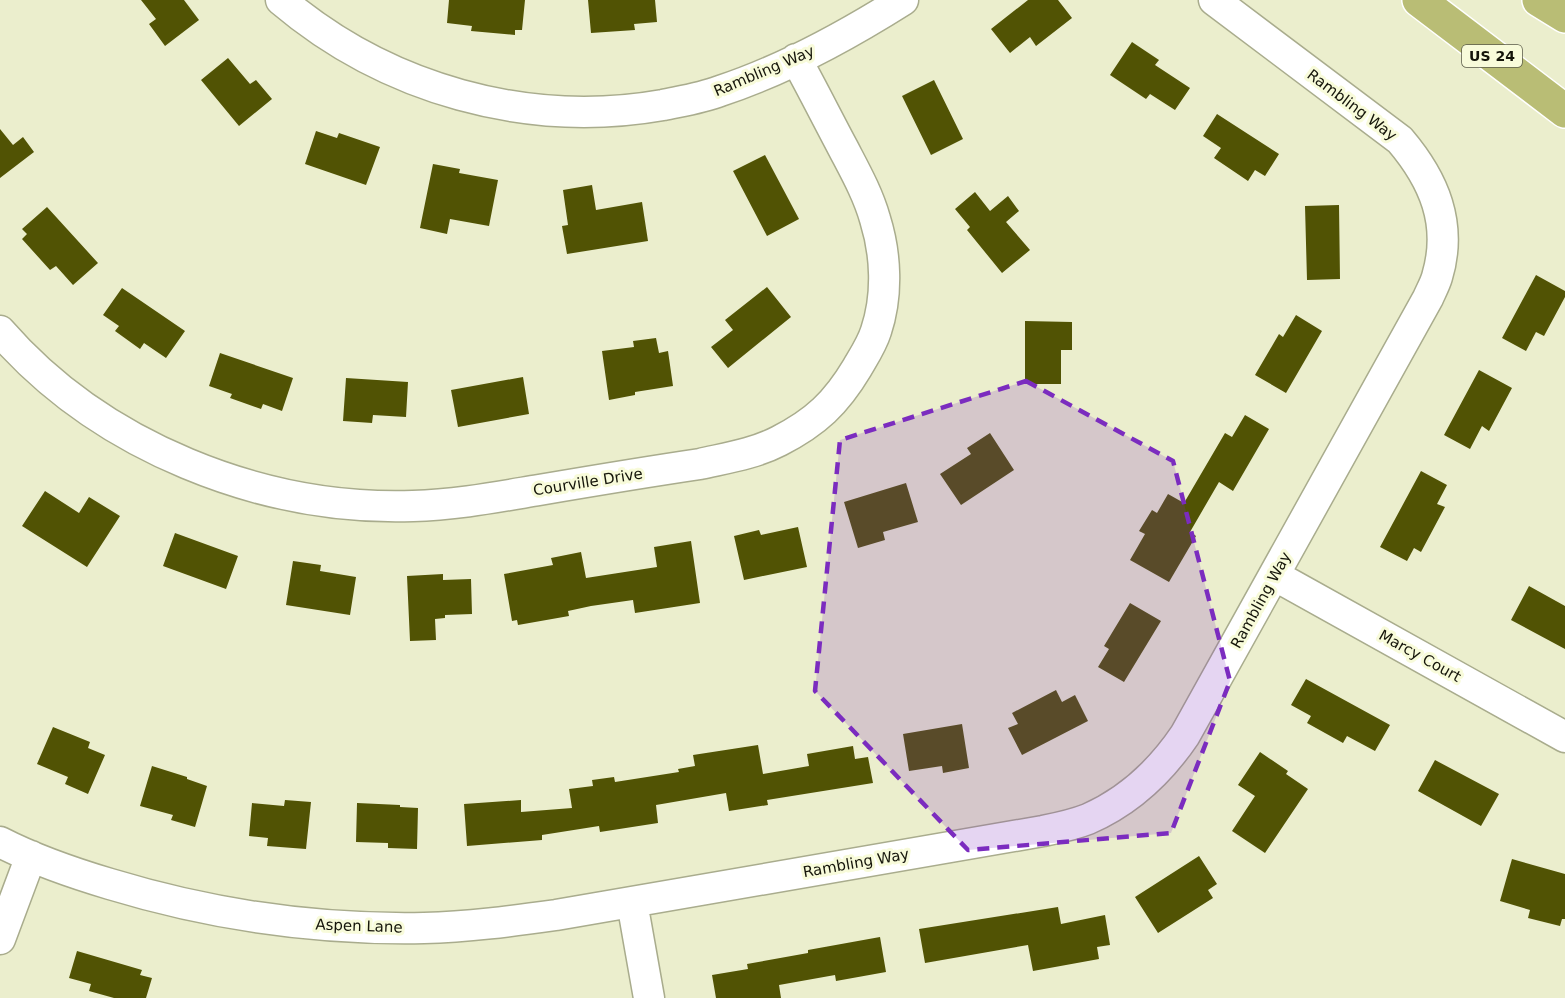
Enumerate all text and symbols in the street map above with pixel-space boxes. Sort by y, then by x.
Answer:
street label: Rambling Way [711,42,817,100]
road number: US 24 [1462,45,1522,67]
street label: Rambling Way [1304,65,1400,145]
street label: Courville Drive [532,464,644,500]
street label: Rambling Way [1227,549,1295,651]
street label: Marcy Court [1376,626,1464,686]
street label: Rambling Way [802,845,911,881]
street label: Aspen Lane [315,915,403,937]

